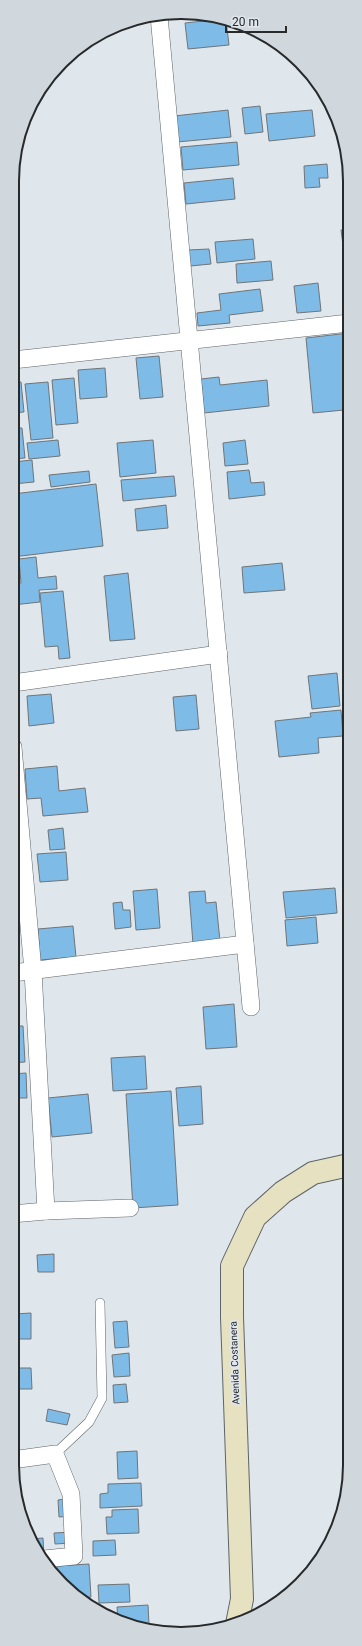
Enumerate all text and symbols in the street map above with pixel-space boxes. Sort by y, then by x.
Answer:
scale bar [226,8,286,34]
text: 20 m [232,15,259,29]
street label: Avenida Costanera [228,1321,241,1405]

